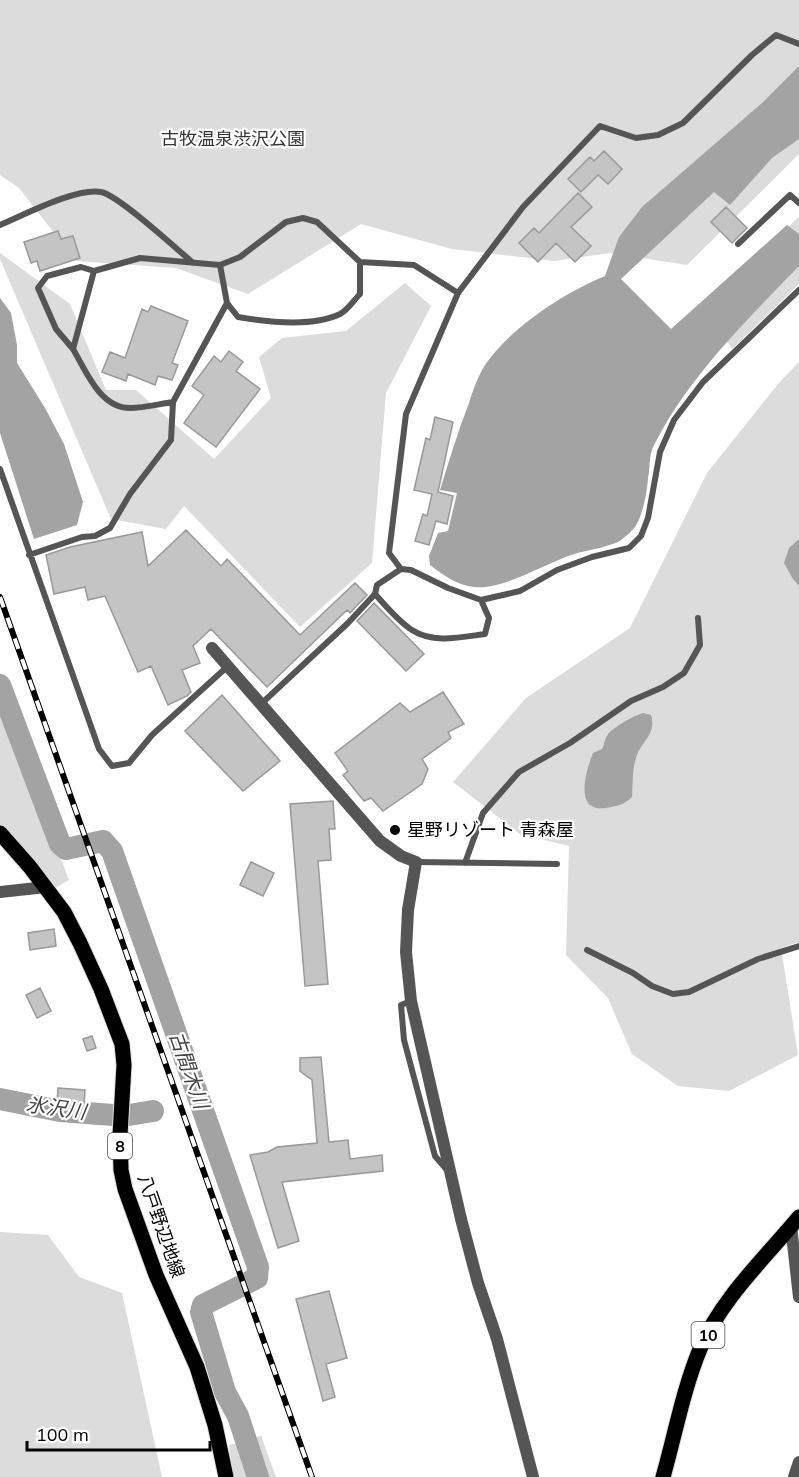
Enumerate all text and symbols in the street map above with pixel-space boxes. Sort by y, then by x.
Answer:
park label: 古牧温泉渋沢公園 [161,127,305,150]
place label: 星野リゾート 青森屋 [407,818,574,841]
marker: 星野リゾート 青森屋 [388,823,402,837]
water label: 古間木川 [165,1028,215,1114]
water label: 氷沢川 [25,1091,89,1124]
road number: 8 [108,1133,132,1159]
street label: 八戸野辺地線 [133,1171,190,1281]
road number: 10 [692,1322,724,1348]
scale bar [27,1414,210,1452]
text: 100 m [36,1423,89,1446]

